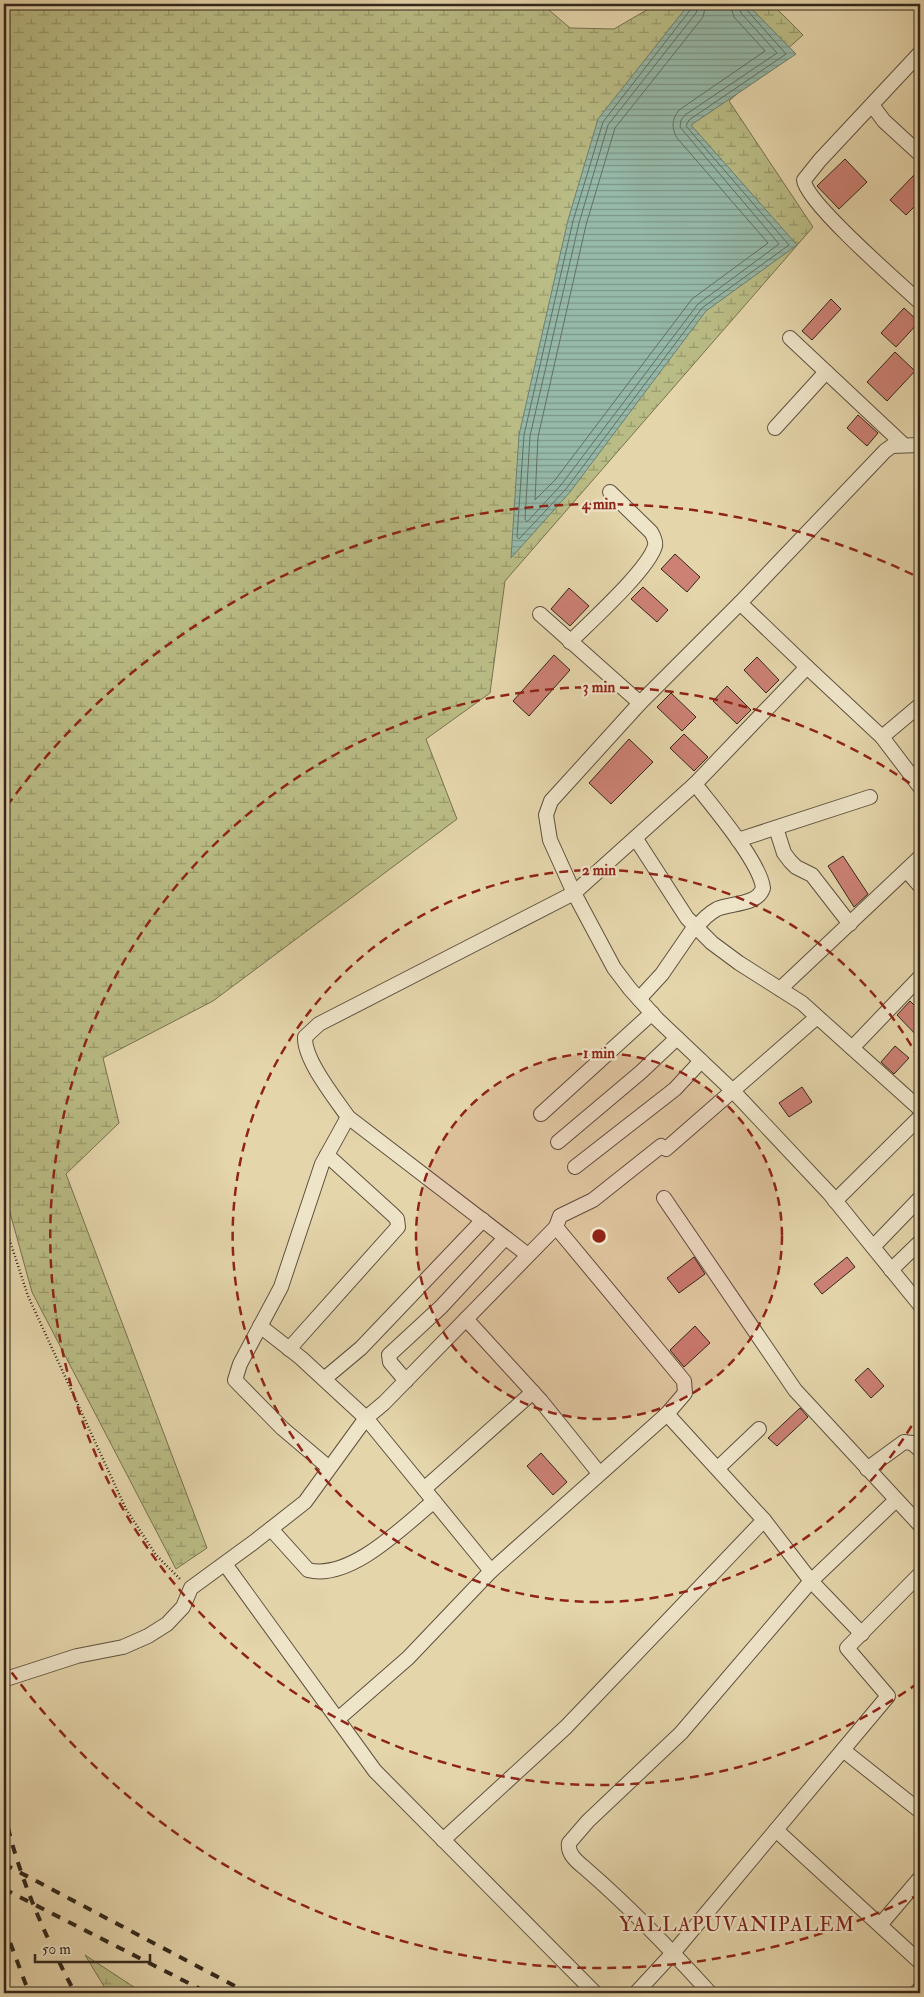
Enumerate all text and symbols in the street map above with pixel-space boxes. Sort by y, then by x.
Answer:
text: 4 min [581,495,617,514]
text: 3 min [583,678,615,697]
text: 2 min [582,861,616,880]
text: 1 min [583,1044,615,1063]
centre of rings [590,1227,608,1245]
district label: YALLAPUVANIPALEM [619,1912,855,1937]
scale bar [35,1932,150,1964]
text: 50 m [42,1940,71,1959]

